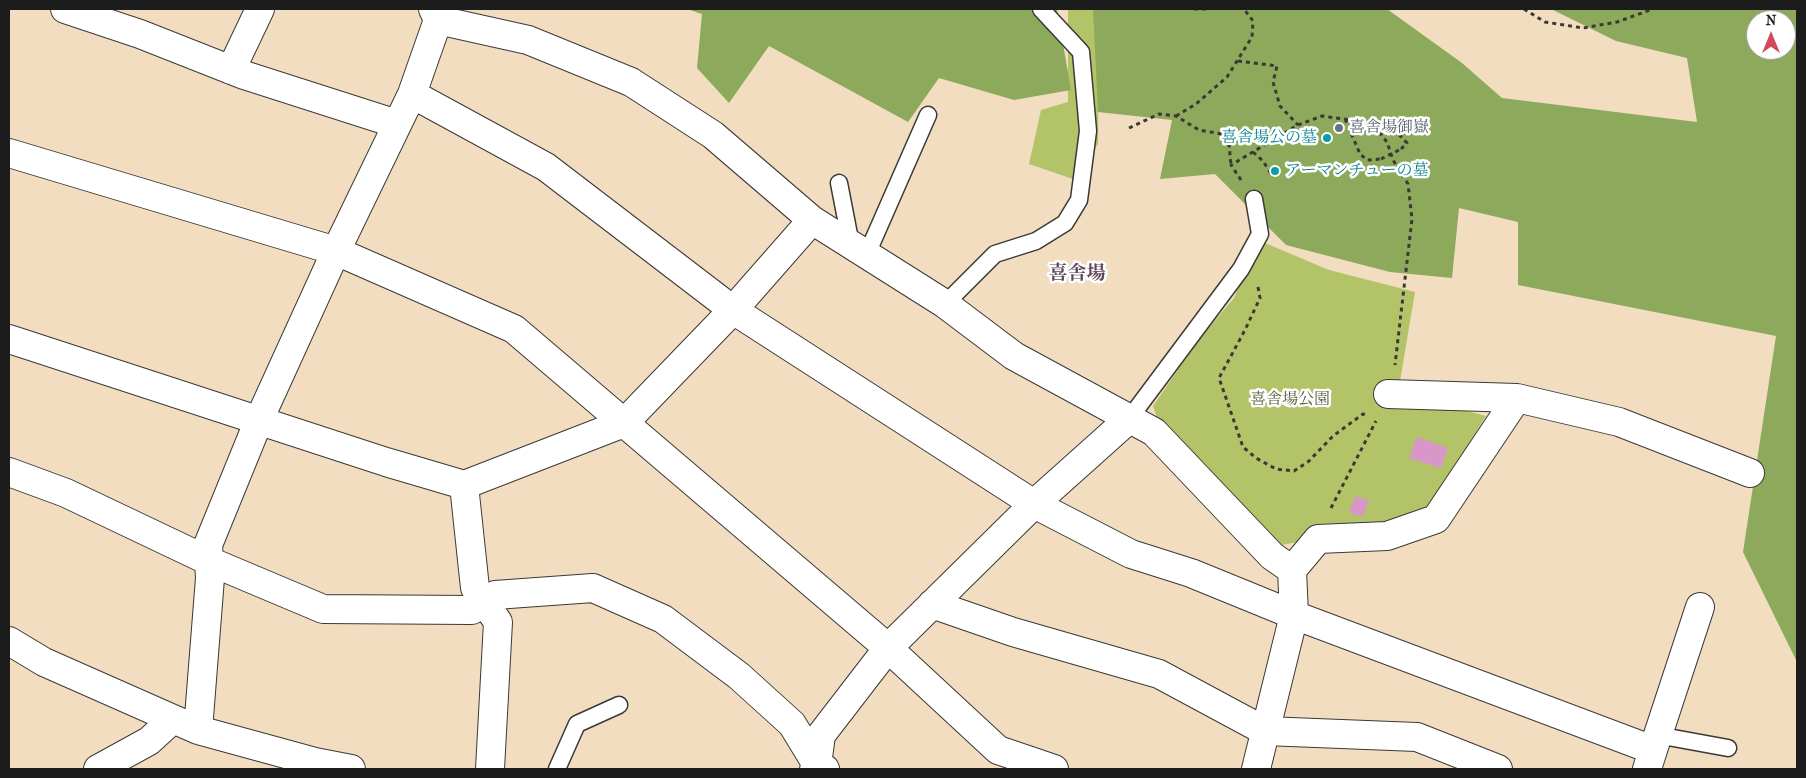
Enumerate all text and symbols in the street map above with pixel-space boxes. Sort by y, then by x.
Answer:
north arrow [1746,10,1796,60]
text: N [1766,12,1776,29]
place label: 喜舎場御嶽 [1349,118,1429,138]
marker: 喜舎場御嶽 [1333,122,1345,134]
place label: 喜舎場公の墓 [1221,128,1317,148]
marker: 喜舎場公の墓 [1321,132,1333,144]
place label: アーマンチューの墓 [1285,161,1429,181]
marker: アーマンチューの墓 [1269,165,1281,177]
district label: 喜舎場 [1049,263,1105,285]
park label: 喜舎場公園 [1250,390,1330,410]

